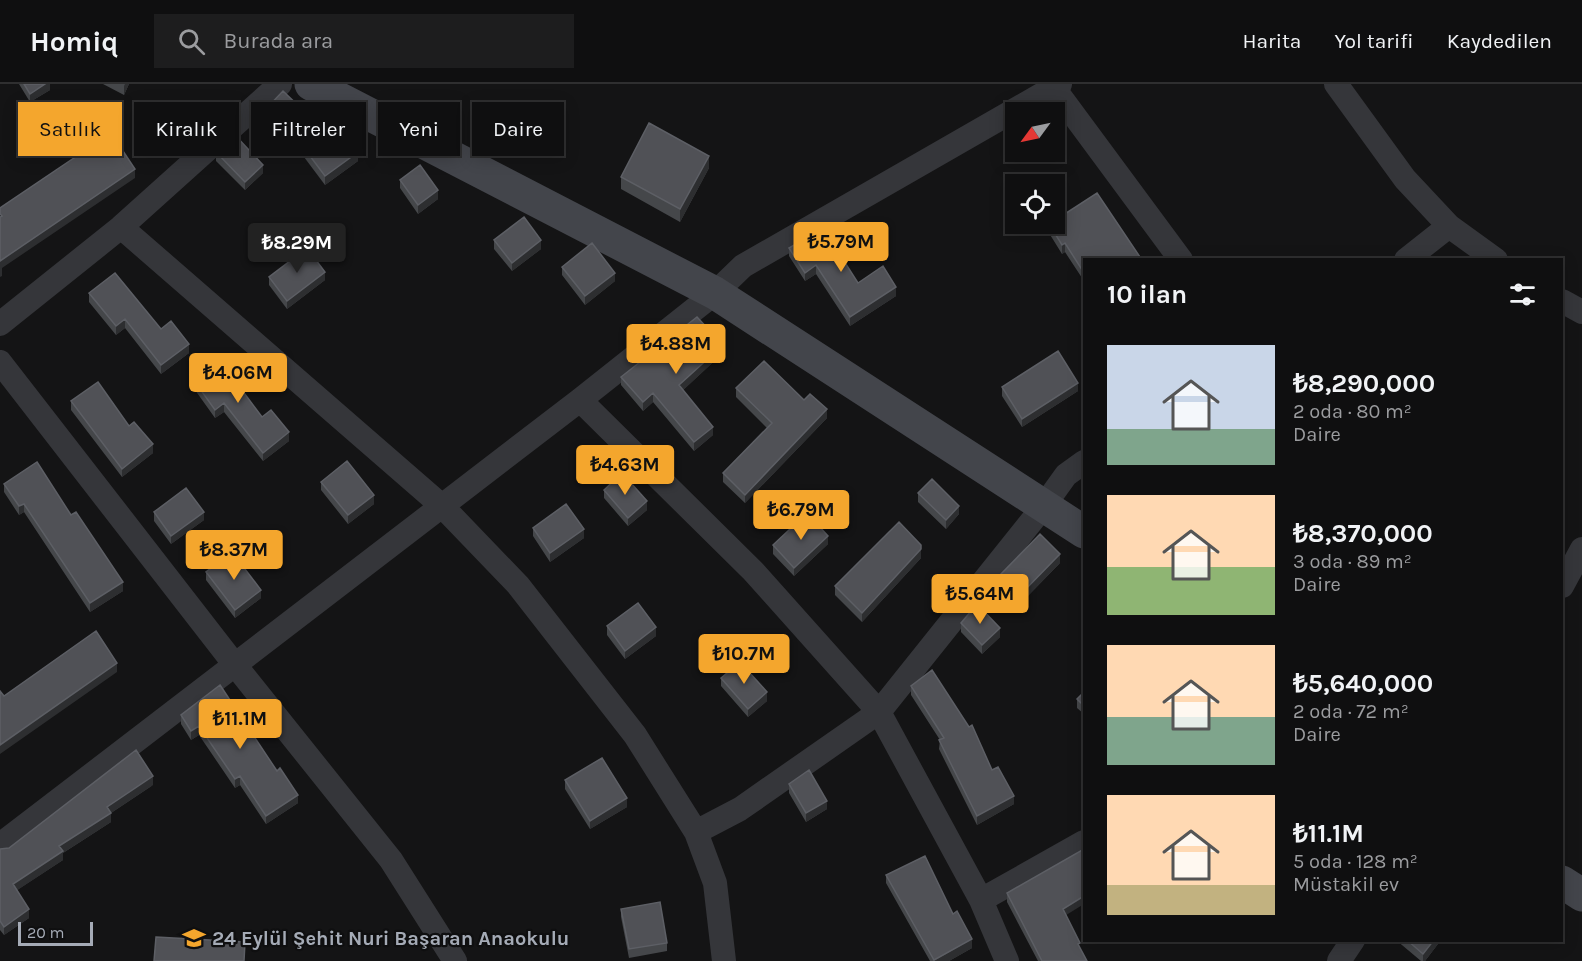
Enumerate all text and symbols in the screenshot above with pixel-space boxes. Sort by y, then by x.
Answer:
search box [154,14,574,68]
text: Homiq [30,25,118,58]
icon: search [175,25,208,58]
text: Burada ara [223,28,333,54]
text: Harita [1242,29,1301,53]
text: Yol tarifi [1334,29,1414,53]
text: Kaydedilen [1447,29,1552,53]
chip: Satılık [18,102,122,156]
chip: Kiralık [134,102,239,156]
chip: Filtreler [251,102,366,156]
chip: Yeni [378,102,460,156]
chip: Daire [472,102,564,156]
north arrow [1005,102,1065,162]
map controls [1005,102,1065,234]
button: locate [1005,174,1065,234]
pin: ₺5.79M [792,222,890,273]
pin: ₺8.29M [248,223,346,274]
text: ₺5.79M [807,230,875,253]
text: ₺8.29M [262,231,332,254]
icon: filters [1506,278,1539,311]
text: 10 ilan [1107,279,1187,310]
pin: ₺4.88M [627,324,725,375]
text: ₺4.88M [641,332,712,355]
pin: ₺4.06M [189,353,287,404]
text: ₺4.06M [203,361,273,384]
text: ₺8,290,000 [1293,368,1435,399]
icon: home [1155,369,1227,441]
text: 2 oda · 80 m² [1293,400,1412,423]
text: Daire [1293,423,1341,446]
pin: ₺4.63M [576,445,674,496]
text: ₺4.63M [590,453,660,476]
pin: ₺6.79M [752,490,850,541]
text: ₺6.79M [767,498,835,521]
text: ₺8,370,000 [1293,518,1433,549]
icon: home [1155,519,1227,591]
pin: ₺8.37M [185,530,283,581]
text: ₺8.37M [200,538,268,561]
text: 3 oda · 89 m² [1293,550,1412,573]
text: Daire [1293,573,1341,596]
pin: ₺5.64M [931,574,1029,625]
text: ₺5.64M [946,582,1014,605]
pin: ₺10.7M [695,634,793,685]
text: ₺10.7M [713,642,775,665]
text: ₺5,640,000 [1293,668,1433,699]
icon: home [1155,669,1227,741]
pin: ₺11.1M [191,699,289,750]
text: 2 oda · 72 m² [1293,700,1409,723]
text: ₺11.1M [213,707,267,730]
text: Daire [1293,723,1341,746]
text: ₺11.1M [1293,818,1364,849]
icon: home [1155,819,1227,891]
text: 5 oda · 128 m² [1293,850,1418,873]
text: Müstakil ev [1293,873,1399,896]
scale bar [18,919,93,946]
text: 20 m [27,923,65,942]
school or university icon: 24 Eylül Şehit Nuri Başaran Anaokulu [181,925,207,951]
place label: 24 Eylül Şehit Nuri Başaran Anaokulu [212,927,569,950]

